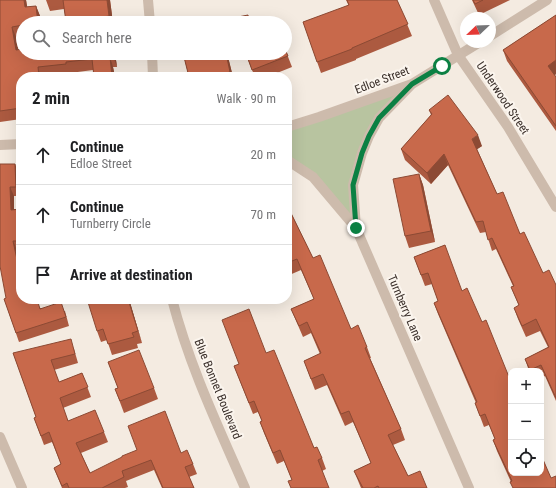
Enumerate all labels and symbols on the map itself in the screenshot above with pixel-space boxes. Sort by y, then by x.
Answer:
north arrow [460,12,496,48]
route start [433,57,451,75]
street label: Underwood Street [474,59,533,137]
street label: Edloe Street [353,63,412,97]
route end [347,219,365,237]
street label: Turnberry Lane [385,273,425,344]
street label: Blue Bonnet Boulevard [192,337,244,441]

